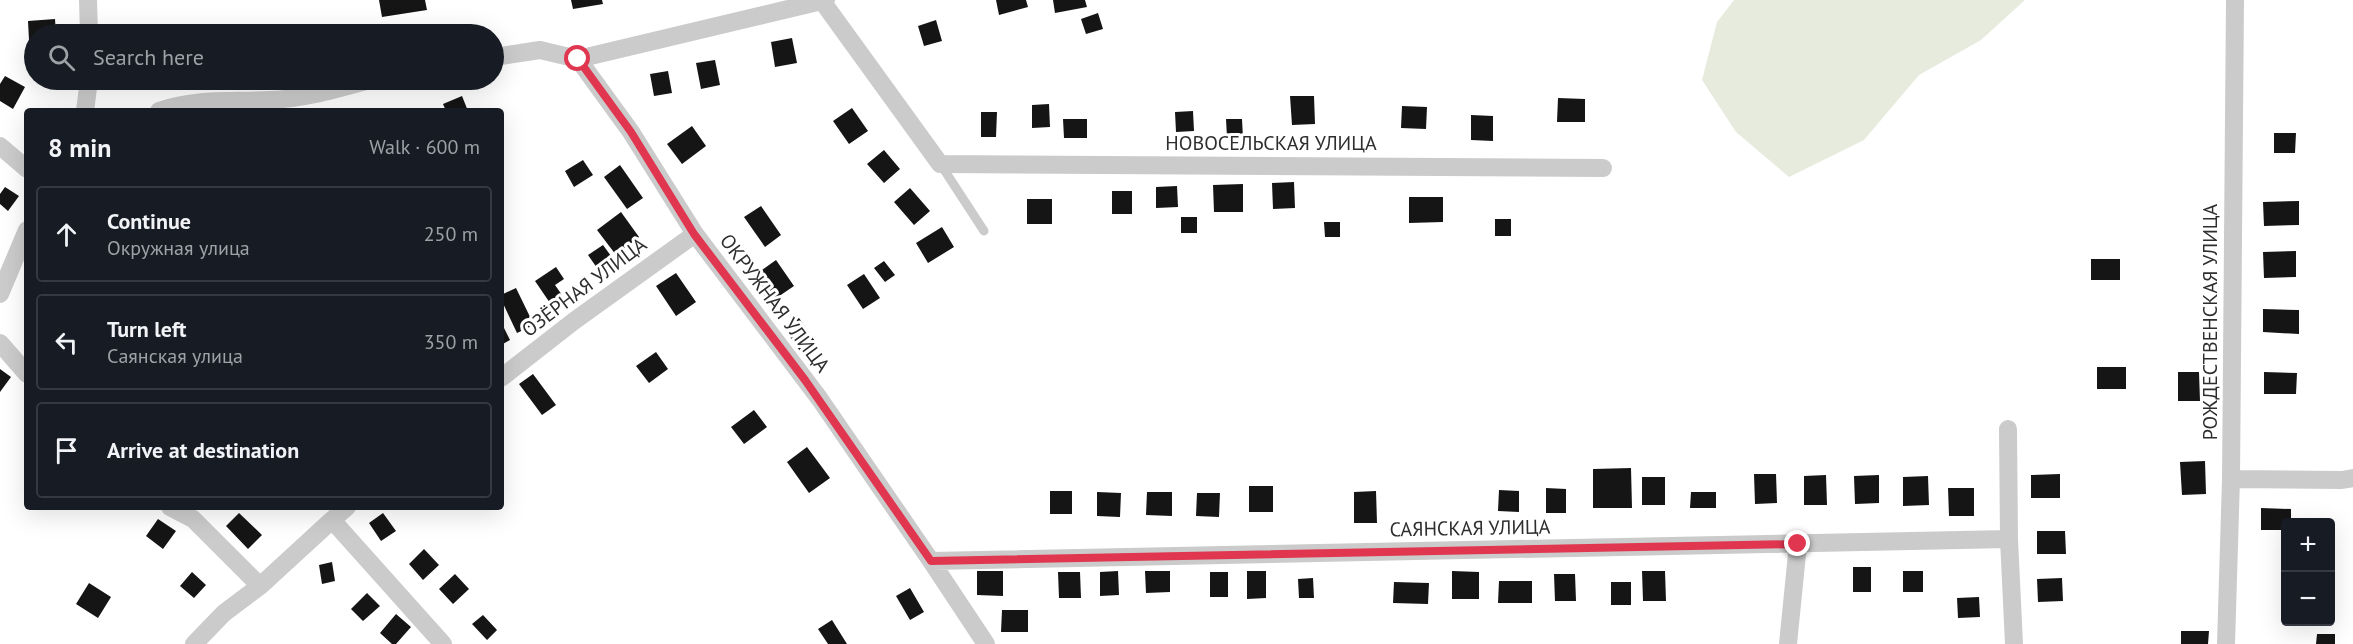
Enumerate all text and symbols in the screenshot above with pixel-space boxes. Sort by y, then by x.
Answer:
search box [24,24,504,90]
icon: search [45,41,78,74]
text: Search here [93,43,204,71]
route start [564,45,590,71]
street label: НОВОСЕЛЬСКАЯ УЛИЦА [1165,130,1377,156]
text: 8 min [48,131,111,164]
text: Walk · 600 m [369,134,480,160]
street label: РОЖДЕСТВЕНСКАЯ УЛИЦА [2197,203,2223,440]
text: Continue [107,207,191,235]
icon: ahead [50,218,83,251]
text: 250 m [424,221,478,247]
street label: ОКРУЖНАЯ УЛИЦА [714,228,836,378]
street label: ОЗЁРНАЯ УЛИЦА [516,231,652,342]
text: Окружная улица [107,235,250,261]
text: Turn left [107,315,187,343]
icon: left [50,326,83,359]
text: 350 m [424,329,478,355]
text: Саянская улица [107,343,243,369]
icon: arrive [50,434,83,467]
text: Arrive at destination [107,436,299,464]
street label: САЯНСКАЯ УЛИЦА [1389,514,1551,542]
map controls [2281,518,2335,626]
button: + [2281,518,2335,572]
route end [1784,530,1810,556]
button: − [2281,572,2335,626]

